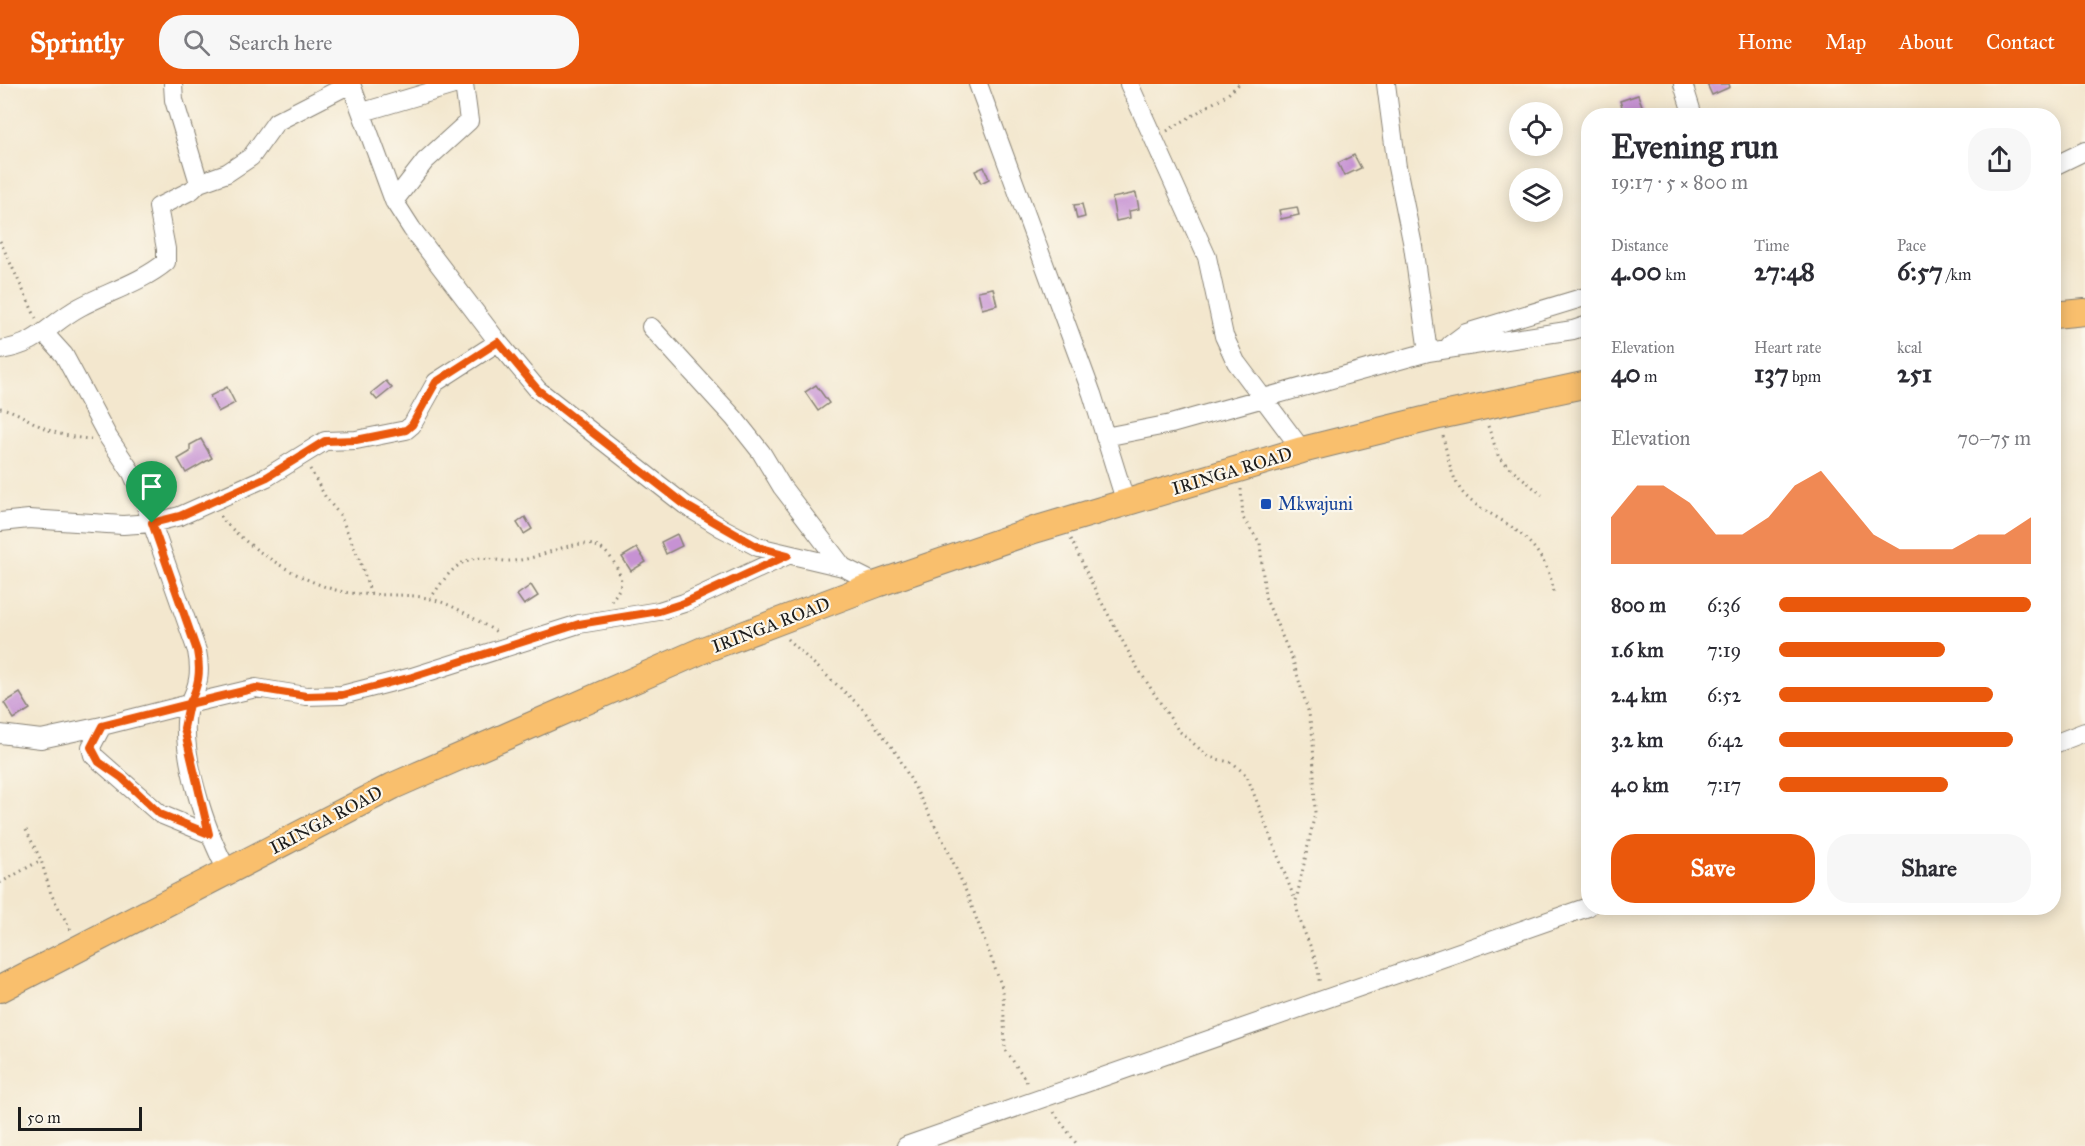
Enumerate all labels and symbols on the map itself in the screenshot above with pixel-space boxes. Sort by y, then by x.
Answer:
street label: IRINGA ROAD [1169,442,1295,500]
pin [126,461,177,523]
place label: Mkwajuni [1278,493,1353,515]
marker: Mkwajuni [1259,497,1273,511]
street label: IRINGA ROAD [709,592,833,658]
street label: IRINGA ROAD [266,781,386,859]
scale bar [18,1104,142,1132]

